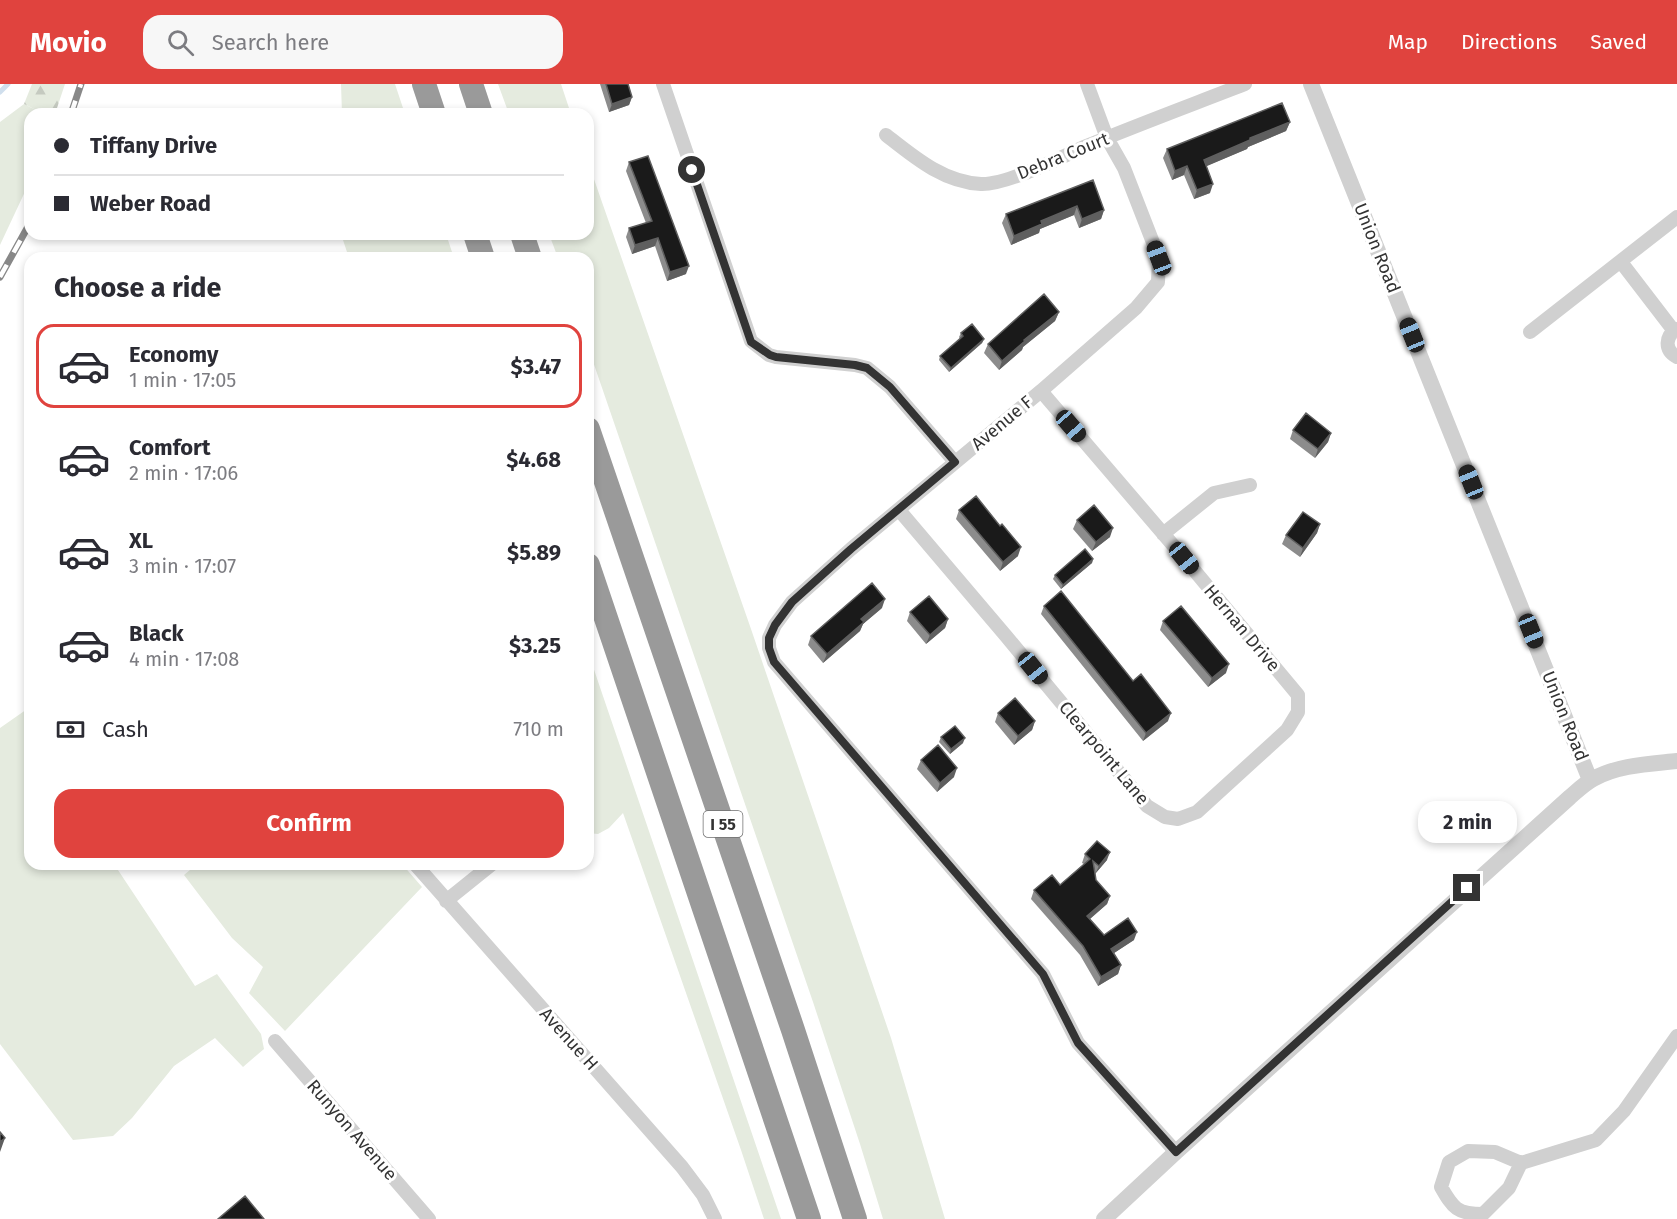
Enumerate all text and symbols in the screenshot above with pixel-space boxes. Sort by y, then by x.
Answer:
search box [143,15,563,69]
text: Movio [30,26,107,59]
icon: search [164,26,197,59]
text: Search here [212,29,329,56]
text: Map [1388,29,1428,55]
text: Directions [1461,29,1557,55]
text: Saved [1590,29,1647,55]
street label: Debra Court [1014,127,1113,184]
text: Tiffany Drive [90,132,217,159]
route start [678,156,705,183]
text: Weber Road [90,190,211,217]
street label: Union Road [1349,200,1405,296]
car [1144,238,1174,278]
text: Choose a ride [54,272,221,304]
car [1397,315,1427,355]
icon: car [57,339,111,393]
text: Economy [129,341,218,368]
text: $3.47 [511,353,561,380]
text: 1 min · 17:05 [129,368,236,392]
street label: Avenue F [967,391,1037,455]
car [1052,407,1090,445]
icon: car [57,432,111,486]
text: Comfort [129,434,210,461]
text: $4.68 [506,446,561,473]
text: 2 min · 17:06 [129,461,238,485]
car [1456,462,1486,502]
icon: car [57,525,111,579]
text: XL [129,527,153,554]
car [1166,538,1202,578]
text: $5.89 [507,539,561,566]
text: 3 min · 17:07 [129,554,236,578]
street label: Hernan Drive [1199,580,1285,676]
car [1516,611,1546,651]
icon: car [57,618,111,672]
text: Black [129,620,184,647]
text: $3.25 [509,632,561,659]
text: 4 min · 17:08 [129,647,239,671]
car [1015,648,1051,688]
street label: Union Road [1537,668,1593,764]
street label: Clearpoint Lane [1054,697,1154,809]
icon: cash [54,713,87,746]
text: Cash [102,716,149,743]
text: 710 m [513,717,564,741]
button: Confirm [54,789,564,858]
callout: 2 min [1418,801,1516,843]
text: 2 min [1443,810,1492,834]
road number: I 55 [704,811,742,837]
route end [1453,874,1480,901]
street label: Avenue H [535,1003,603,1075]
street label: Runyon Avenue [302,1075,402,1185]

